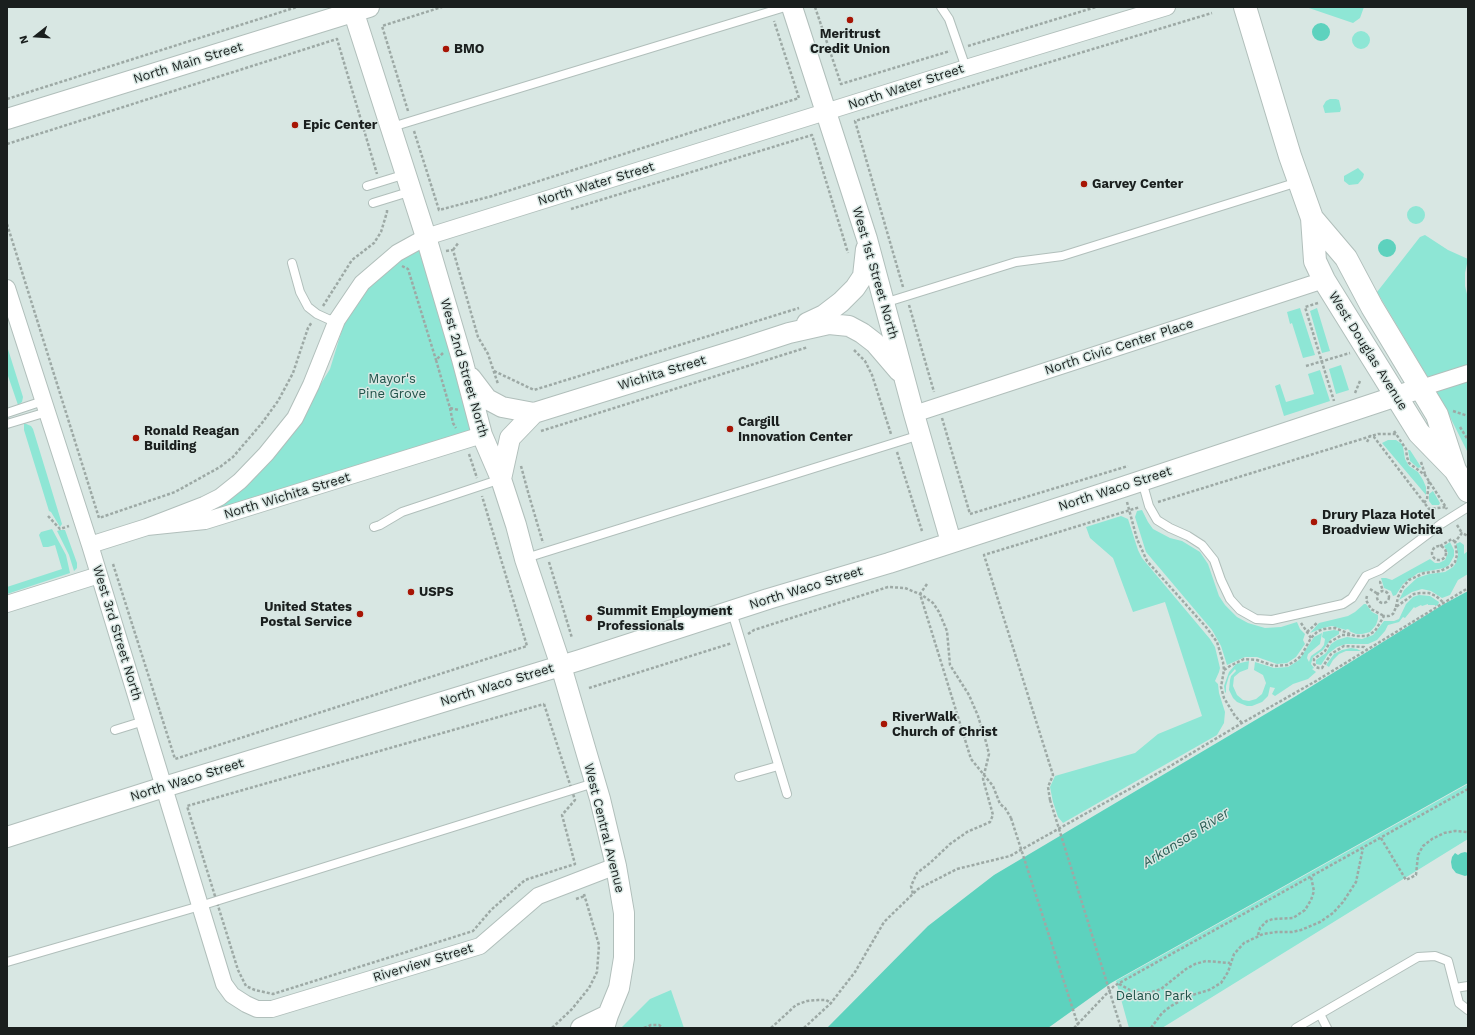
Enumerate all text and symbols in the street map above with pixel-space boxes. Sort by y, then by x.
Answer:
marker: Meritrust Credit Union [845,15,855,25]
north arrow [16,16,56,56]
place label: Meritrust Credit Union [810,26,890,57]
text: N [17,34,31,45]
street label: North Main Street [131,39,245,87]
place label: BMO [454,41,484,57]
marker: BMO [441,44,451,54]
street label: North Water Street [846,61,966,113]
place label: Epic Center [303,117,377,133]
marker: Epic Center [290,120,300,130]
street label: North Water Street [536,159,656,209]
place label: Garvey Center [1092,176,1183,192]
marker: Garvey Center [1079,179,1089,189]
street label: West 1st Street North [849,205,901,341]
street label: West Douglas Avenue [1325,289,1411,413]
street label: West 2nd Street North [437,297,491,439]
street label: North Civic Center Place [1043,316,1195,378]
street label: Wichita Street [616,352,708,394]
park label: Mayor's Pine Grove [358,371,426,402]
place label: Cargill Innovation Center [738,414,853,445]
place label: Ronald Reagan Building [144,423,239,454]
marker: Cargill Innovation Center [725,424,735,434]
marker: Ronald Reagan Building [131,433,141,443]
street label: North Waco Street [1056,463,1174,515]
street label: North Wichita Street [222,469,352,523]
place label: Drury Plaza Hotel Broadview Wichita [1322,507,1443,538]
marker: Drury Plaza Hotel Broadview Wichita [1309,517,1319,527]
street label: West 3rd Street North [89,563,145,703]
street label: North Waco Street [747,563,865,613]
place label: USPS [419,584,454,600]
marker: USPS [406,587,416,597]
place label: United States Postal Service [260,599,352,630]
place label: Summit Employment Professionals [597,603,732,634]
marker: United States Postal Service [355,609,365,619]
marker: Summit Employment Professionals [584,613,594,623]
street label: North Waco Street [438,660,556,710]
place label: RiverWalk Church of Christ [892,709,997,740]
marker: RiverWalk Church of Christ [879,719,889,729]
street label: North Waco Street [128,755,246,805]
street label: West Central Avenue [580,762,628,894]
water label: Arkansas River [1139,805,1233,871]
street label: Riverview Street [371,940,475,986]
park label: Delano Park [1116,988,1192,1004]

